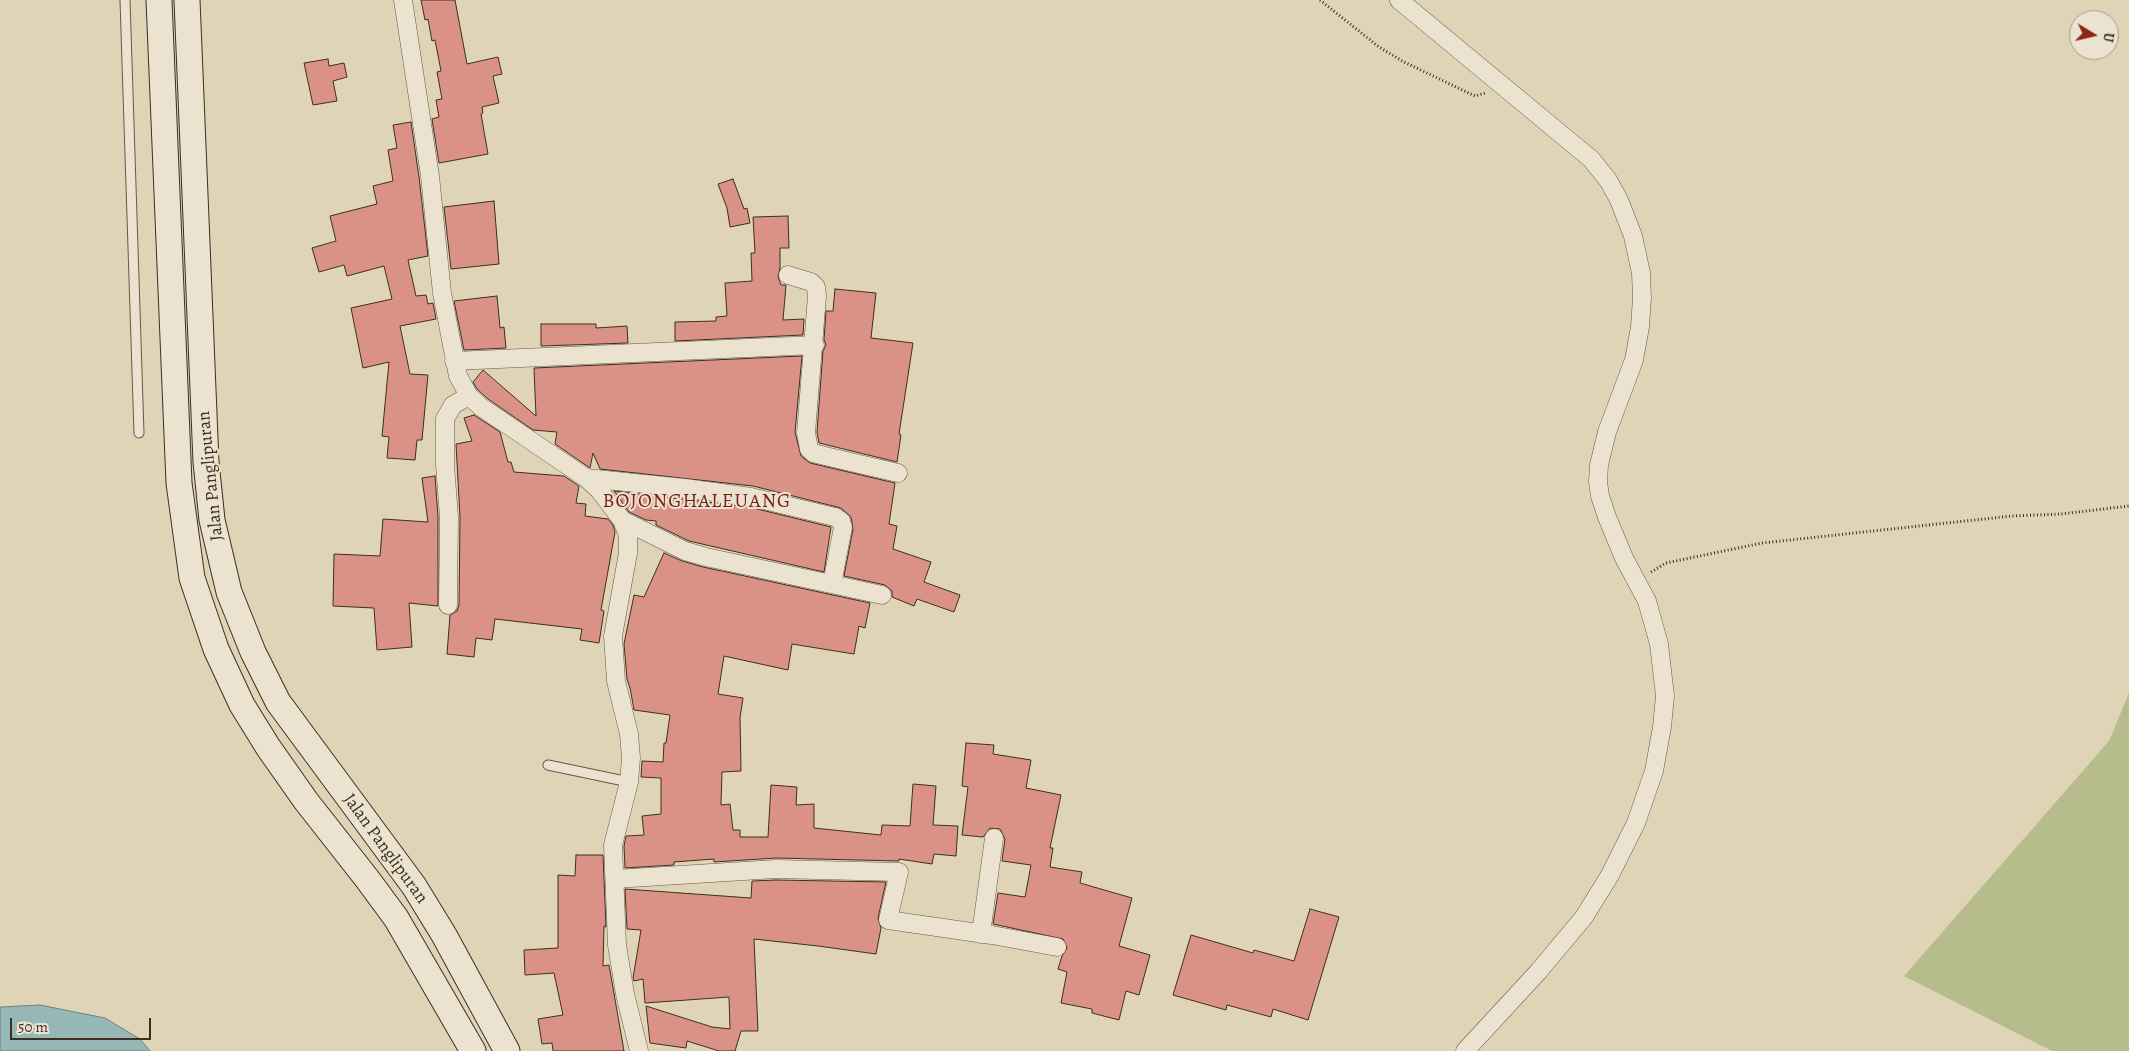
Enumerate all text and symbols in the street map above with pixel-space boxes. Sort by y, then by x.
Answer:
north arrow [2069,10,2119,60]
text: U [2098,31,2118,43]
street label: Jalan Panglipuran [193,410,229,542]
district label: BOJONGHALEUANG [601,490,793,514]
street label: Jalan Panglipuran [338,790,432,908]
scale bar [12,1008,154,1040]
text: 50 m [18,1017,48,1037]

